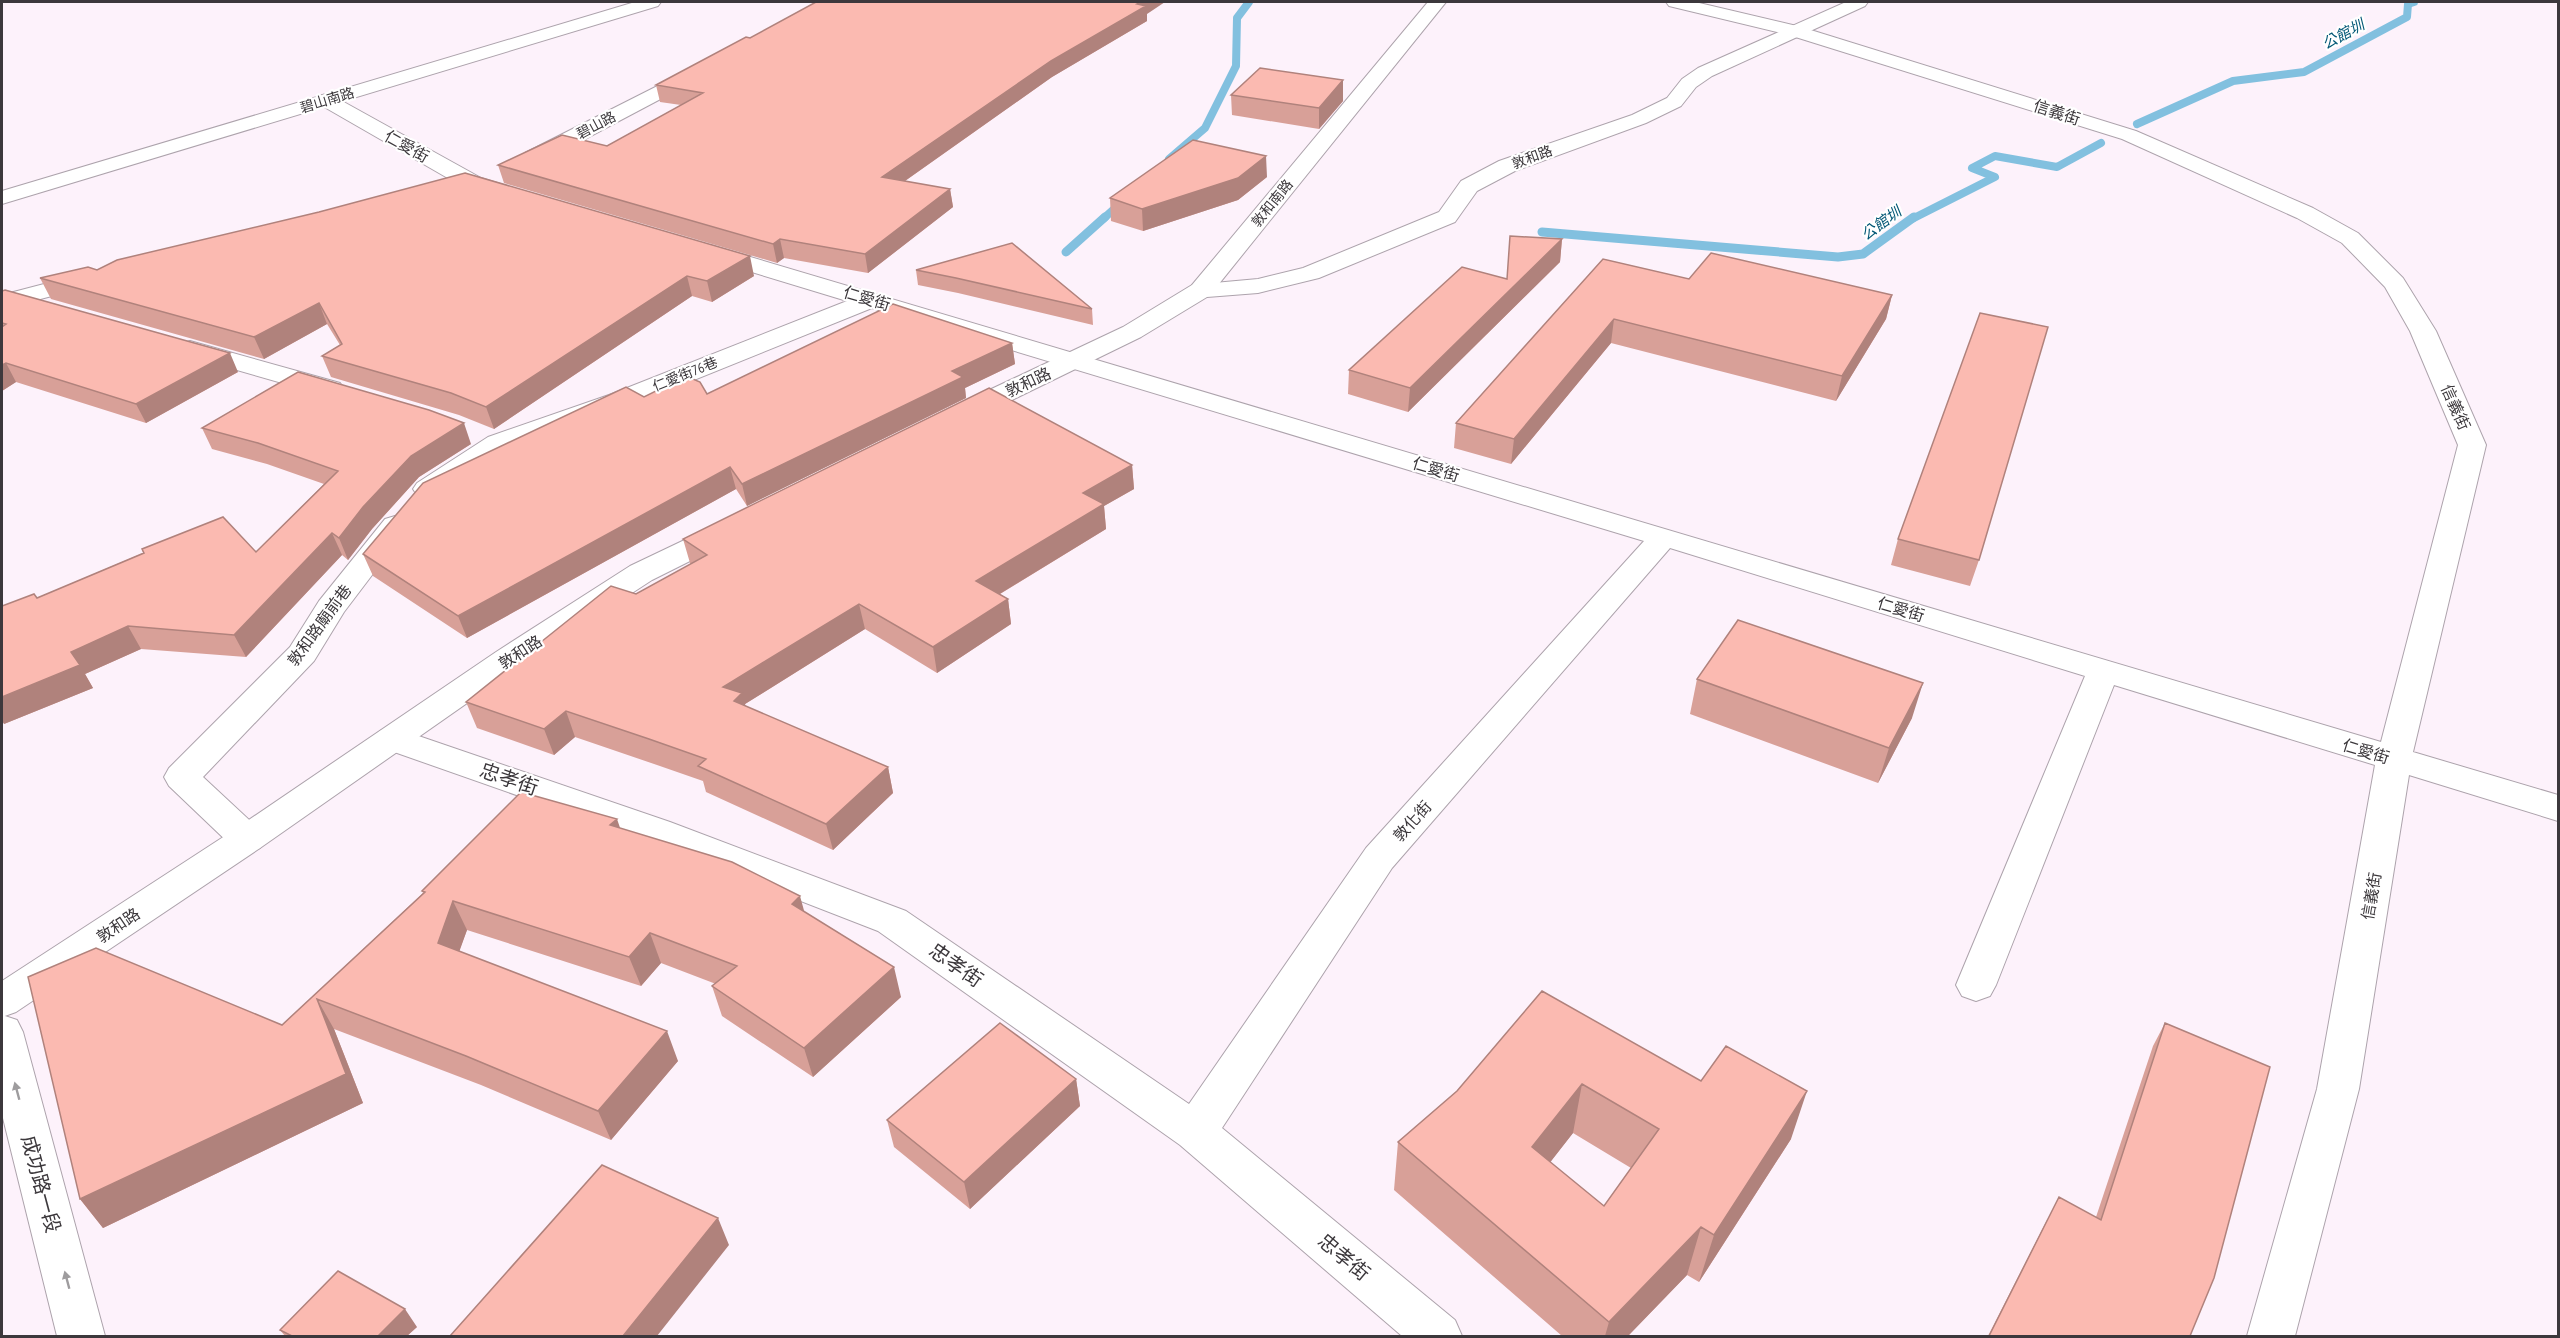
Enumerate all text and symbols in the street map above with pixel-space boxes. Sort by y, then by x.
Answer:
water label: 公館圳 [2319,14,2369,53]
street label: 碧山南路 [298,83,356,117]
street label: 信義街 [2031,95,2083,129]
street label: 碧山路 [573,107,619,143]
street label: 仁愛街 [381,126,433,166]
street label: 敦和路 [1509,141,1555,173]
street label: 敦和南路 [1247,176,1297,230]
water label: 公館圳 [1857,201,1906,244]
street label: 仁愛街 [841,281,893,315]
street label: 仁愛街76巷 [650,353,720,395]
street label: 敦和路 [1002,363,1054,401]
street label: 信義街 [2437,381,2475,433]
street label: 仁愛街 [1410,452,1462,486]
street label: 敦和路廟前巷 [283,580,355,670]
street label: 仁愛街 [1875,592,1927,626]
street label: 敦和路 [494,631,546,673]
street label: 仁愛街 [2340,734,2392,768]
street label: 忠孝街 [476,757,542,801]
street label: 敦化街 [1389,796,1435,846]
street label: 信義街 [2357,871,2385,921]
street label: 敦和路 [93,903,143,947]
street label: 忠孝街 [924,937,988,993]
one-way arrow [12,1082,21,1100]
street label: 成功路一段 [16,1132,66,1236]
street label: 忠孝街 [1313,1228,1375,1286]
one-way arrow [61,1271,71,1289]

